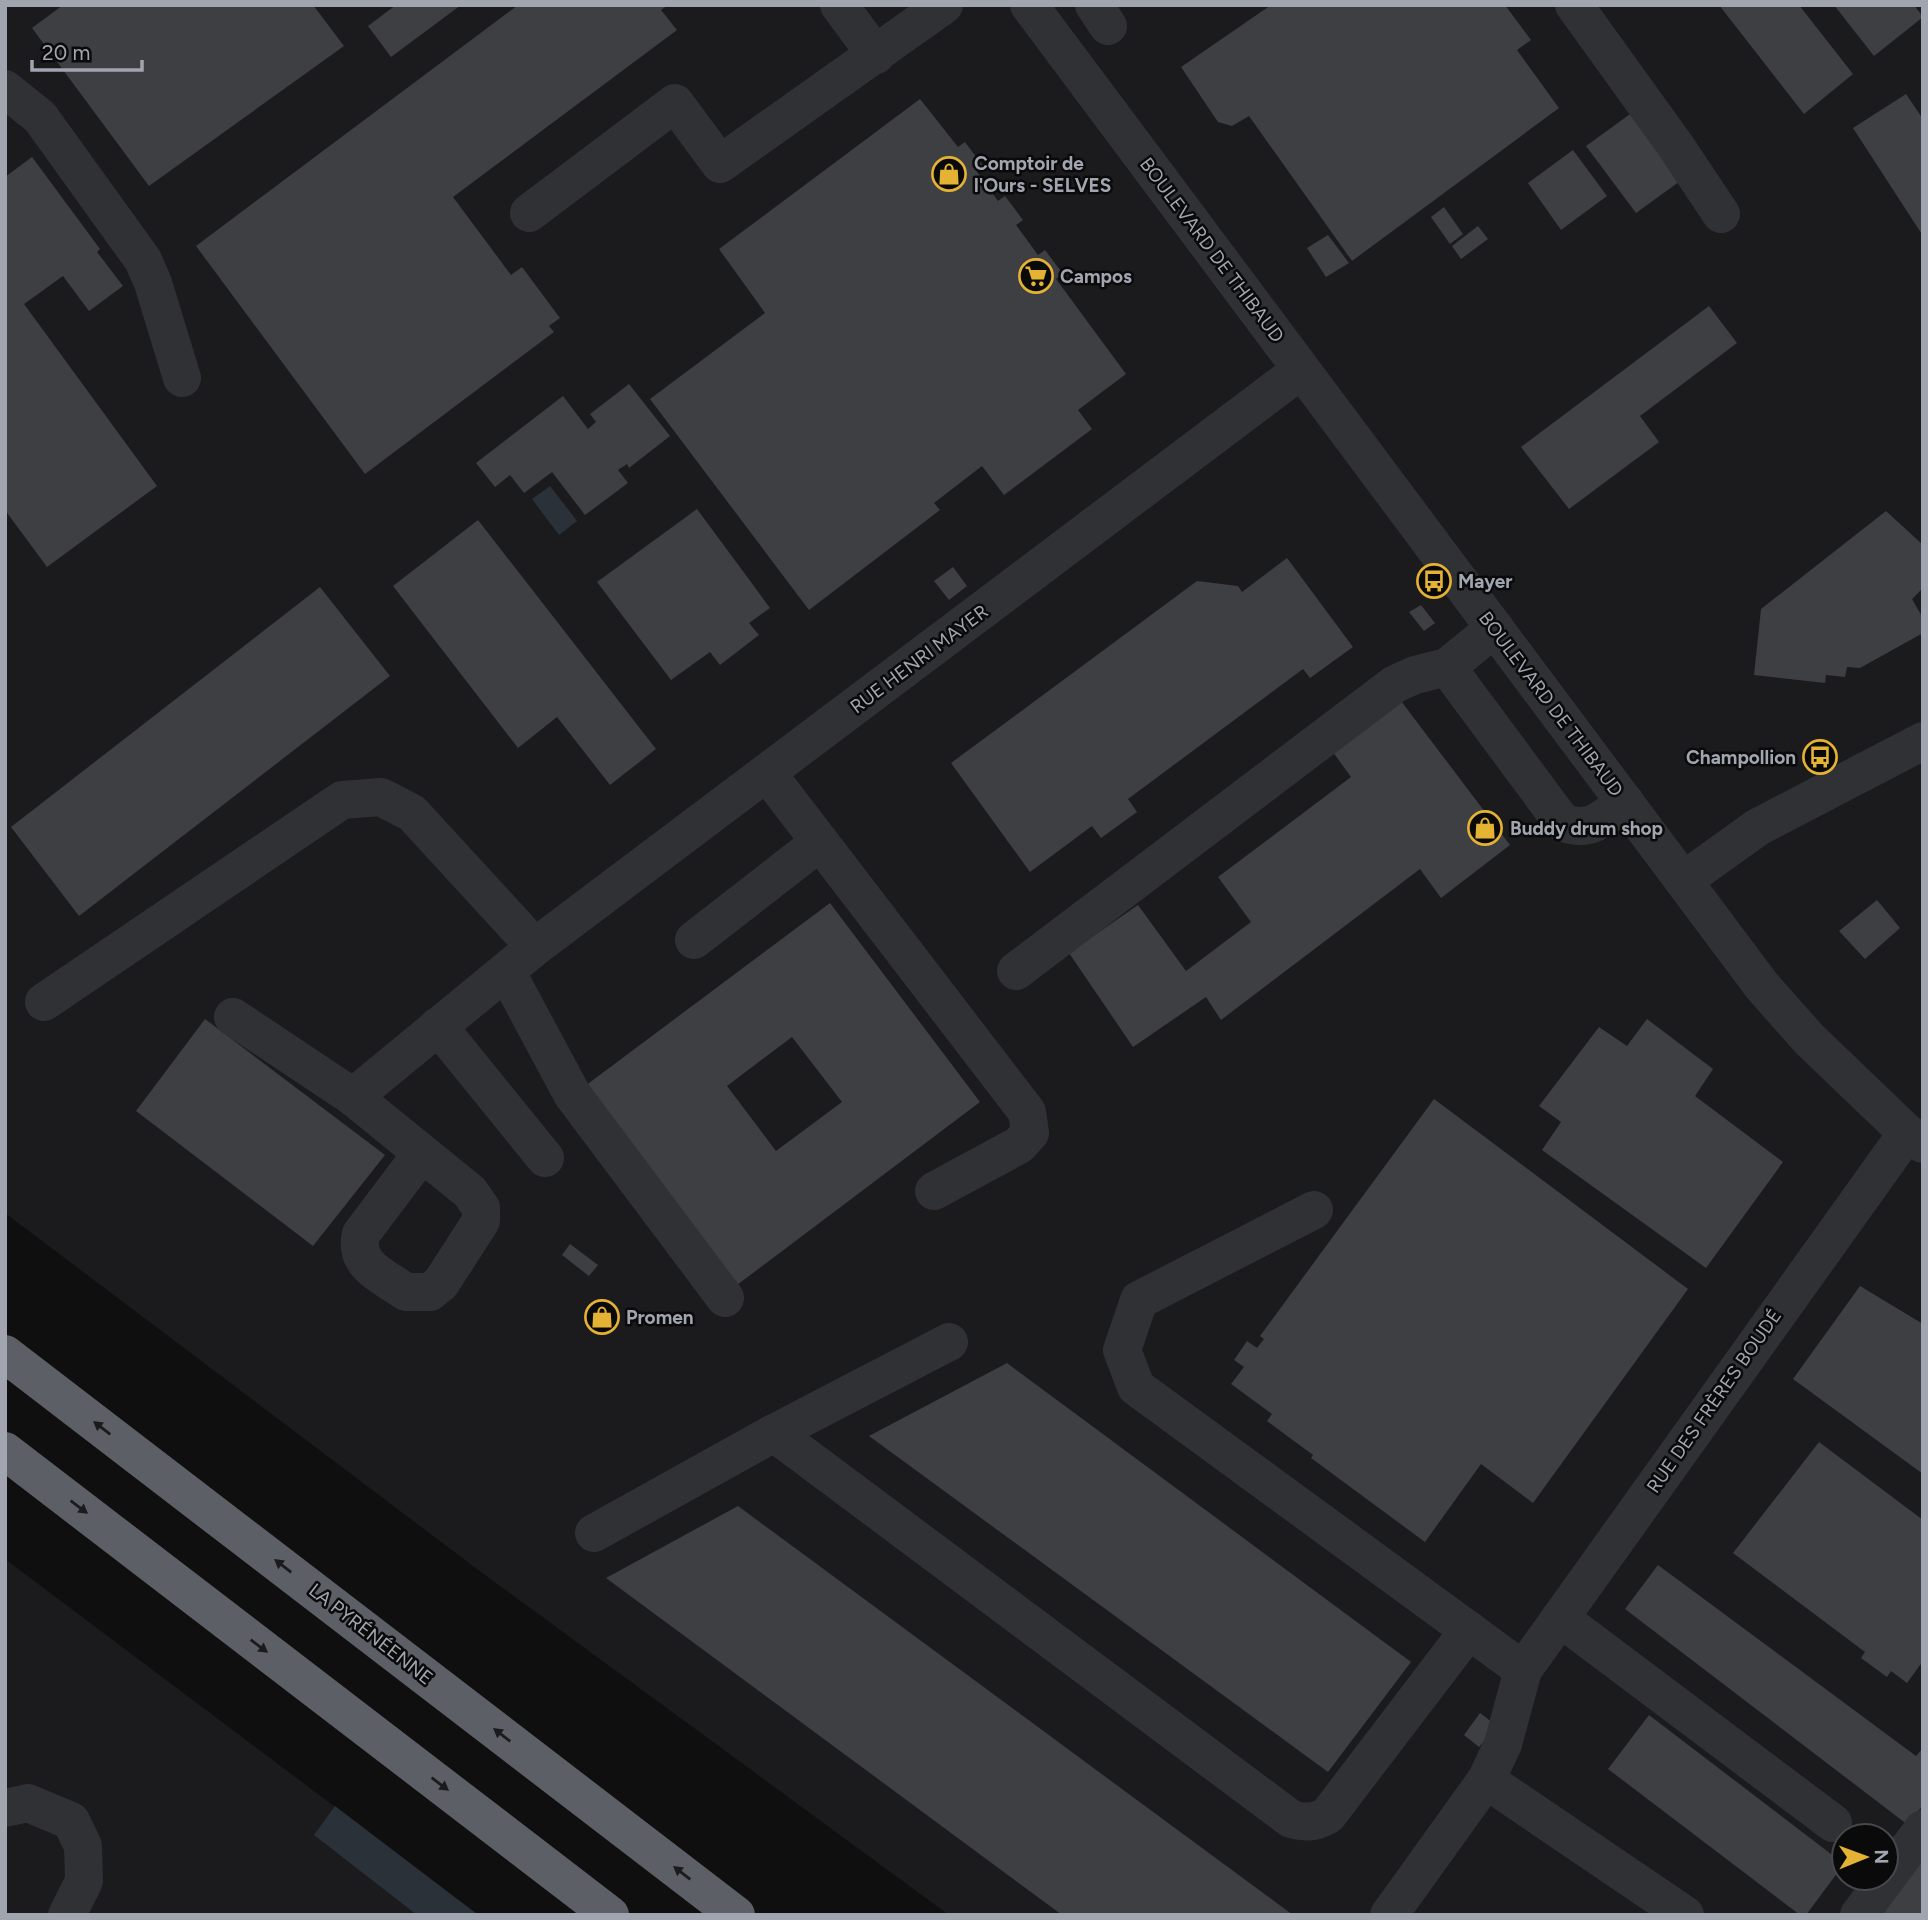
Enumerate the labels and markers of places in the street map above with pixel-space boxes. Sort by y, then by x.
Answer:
place label: Comptoir de l'Ours - SELVES [974,152,1111,197]
shop icon: Comptoir de l'Ours - SELVES [930,155,968,193]
supermarket icon: Campos [1017,257,1055,295]
place label: Campos [1060,265,1132,288]
bus stop icon: Mayer [1415,562,1453,600]
place label: Mayer [1458,570,1513,593]
bus stop icon: Champollion [1801,738,1839,776]
place label: Champollion [1686,746,1796,769]
shop icon: Buddy drum shop [1466,809,1504,847]
place label: Buddy drum shop [1510,817,1663,840]
shop icon: Promen [583,1298,621,1336]
place label: Promen [626,1306,694,1329]

